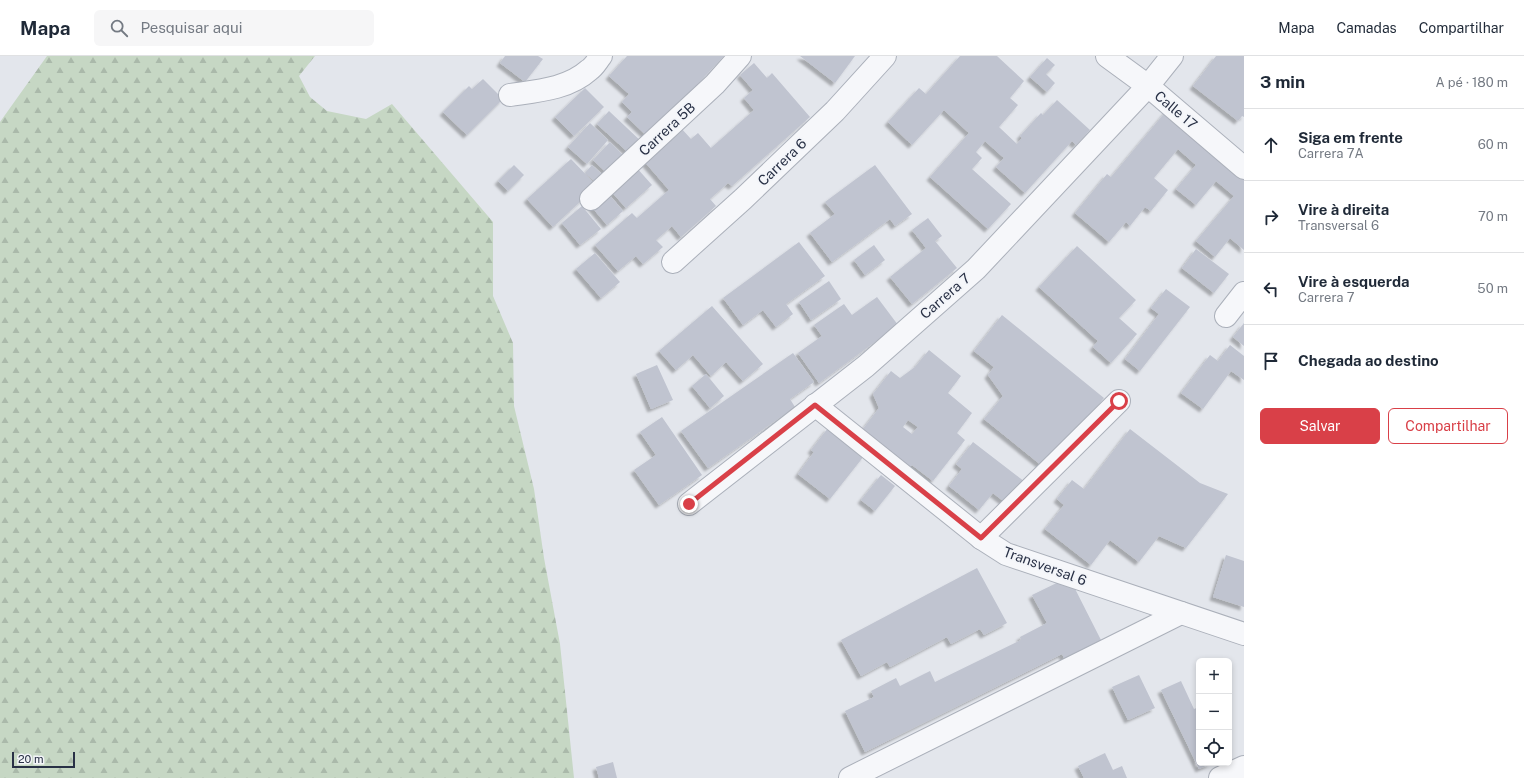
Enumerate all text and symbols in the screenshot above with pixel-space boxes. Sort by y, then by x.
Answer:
search box [94,10,374,46]
text: Mapa [20,17,70,39]
icon: search [108,17,130,39]
text: Pesquisar aqui [140,19,242,36]
text: Mapa [1278,20,1314,36]
text: Camadas [1336,20,1397,36]
text: Compartilhar [1419,20,1504,36]
text: 3 min [1260,72,1305,92]
text: A pé · 180 m [1435,75,1508,90]
street label: Calle 17 [1151,88,1201,132]
street label: Carrera 5B [636,99,698,159]
text: Siga em frente [1298,129,1403,146]
icon: ahead [1260,134,1282,156]
street label: Carrera 6 [754,135,810,189]
text: 60 m [1478,137,1508,152]
text: Carrera 7A [1298,146,1364,161]
text: Vire à direita [1298,201,1389,218]
icon: right [1260,206,1282,228]
text: 70 m [1478,209,1508,224]
text: Transversal 6 [1298,218,1379,233]
street label: Carrera 7 [917,270,973,322]
text: Vire à esquerda [1298,273,1410,290]
icon: left [1260,278,1282,300]
text: 50 m [1477,281,1508,296]
text: Carrera 7 [1298,290,1354,305]
icon: arrive [1260,350,1282,372]
text: Chegada ao destino [1298,352,1439,369]
route start [1110,392,1128,410]
button: Salvar [1260,408,1380,444]
button: Compartilhar [1388,408,1508,444]
route end [680,495,698,513]
street label: Transversal 6 [1001,544,1089,589]
map controls [1196,658,1232,766]
button: + [1196,658,1232,694]
button: − [1196,694,1232,730]
button: locate [1196,730,1232,766]
scale bar [12,750,75,769]
text: 20 m [18,753,43,765]

